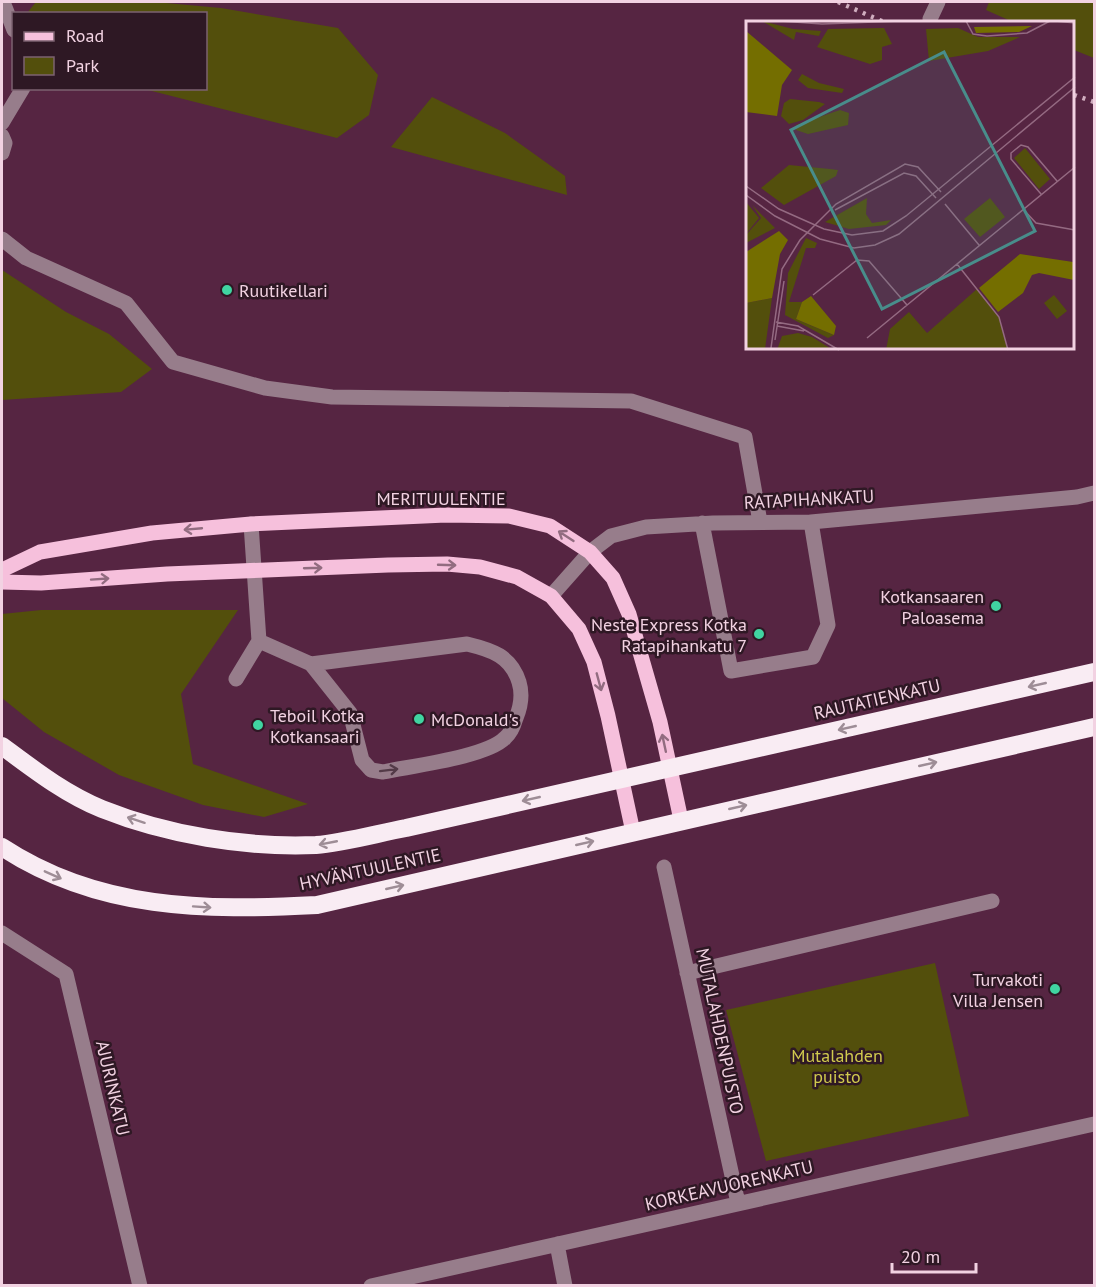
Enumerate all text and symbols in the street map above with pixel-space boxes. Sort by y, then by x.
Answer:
legend [12,12,207,90]
inset map [746,21,1075,350]
text: Road [66,24,104,47]
text: Park [66,54,99,77]
place label: Ruutikellari [239,279,328,302]
marker: Ruutikellari [220,283,234,297]
street label: RATAPIHANKATU [743,484,875,514]
street label: MERITUULENTIE [376,487,506,510]
one-way arrow [183,524,203,535]
one-way arrow [557,529,574,542]
one-way arrow [436,559,456,570]
one-way arrow [302,562,322,573]
one-way arrow [89,573,109,584]
place label: Kotkansaaren Paloasema [880,585,984,629]
marker: Kotkansaaren Paloasema [989,599,1003,613]
place label: Neste Express Kotka Ratapihankatu 7 [591,613,747,657]
marker: Neste Express Kotka Ratapihankatu 7 [752,627,766,641]
one-way arrow [594,672,605,691]
street label: RAUTATIENKATU [812,673,942,725]
one-way arrow [1028,680,1048,691]
place label: Teboil Kotka Kotkansaari [270,704,365,748]
place label: McDonald's [431,708,519,731]
marker: McDonald's [412,712,426,726]
marker: Teboil Kotka Kotkansaari [251,718,265,732]
one-way arrow [838,722,857,734]
one-way arrow [658,734,669,753]
one-way arrow [919,758,938,770]
one-way arrow [379,764,398,775]
one-way arrow [521,794,540,806]
one-way arrow [728,801,747,813]
one-way arrow [127,813,146,824]
one-way arrow [575,837,594,848]
one-way arrow [319,838,338,849]
street label: HYVÄNTUULENTIE [297,843,443,895]
one-way arrow [43,870,61,881]
one-way arrow [385,881,404,892]
one-way arrow [192,902,212,913]
street label: MUTALAHDENPUISTO [691,946,749,1116]
place label: Turvakoti Villa Jensen [952,968,1043,1012]
marker: Turvakoti Villa Jensen [1048,982,1062,996]
street label: AJURINKATU [91,1038,135,1138]
park label: Mutalahden puisto [791,1044,883,1088]
street label: KORKEAVUORENKATU [643,1154,815,1216]
scale bar [892,1236,976,1274]
text: 20 m [901,1245,940,1268]

